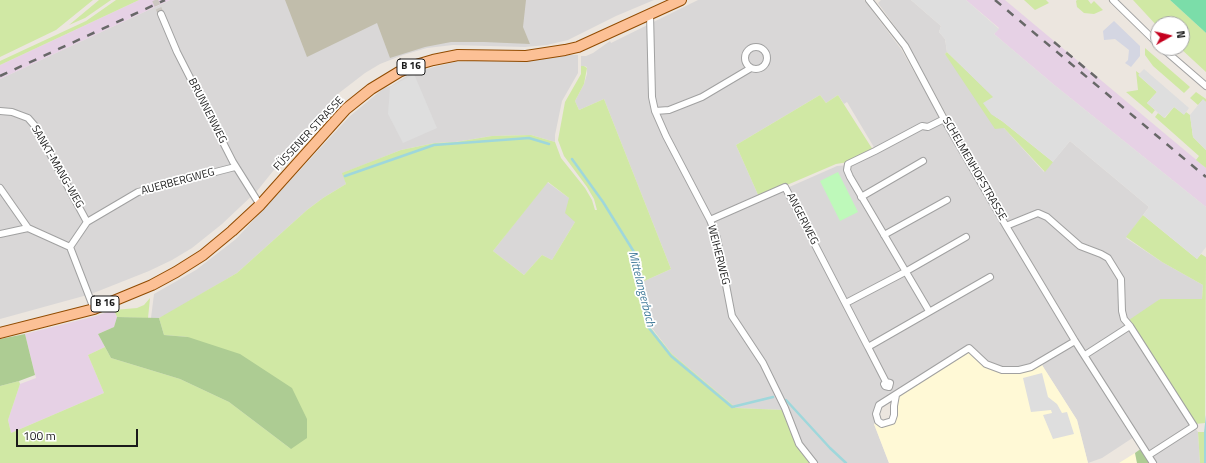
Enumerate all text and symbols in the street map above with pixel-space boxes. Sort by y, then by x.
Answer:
north arrow [1150,16,1190,56]
text: N [1172,30,1189,39]
road number: B 16 [397,59,425,75]
street label: BRUNNENWEG [185,76,229,146]
street label: FÜSSENER STRASSE [271,94,347,174]
street label: SCHELMENHOFSTRASSE [939,115,1009,223]
street label: SANKT-MANG-WEG [28,123,86,211]
street label: AUERBERGWEG [140,166,216,198]
street label: ANGERWEG [783,191,821,247]
street label: WEIHERWEG [704,224,732,286]
water label: Mittelangerbach [625,250,657,328]
road number: B 16 [91,296,119,312]
scale bar [18,421,140,447]
text: 100 m [23,426,56,445]

